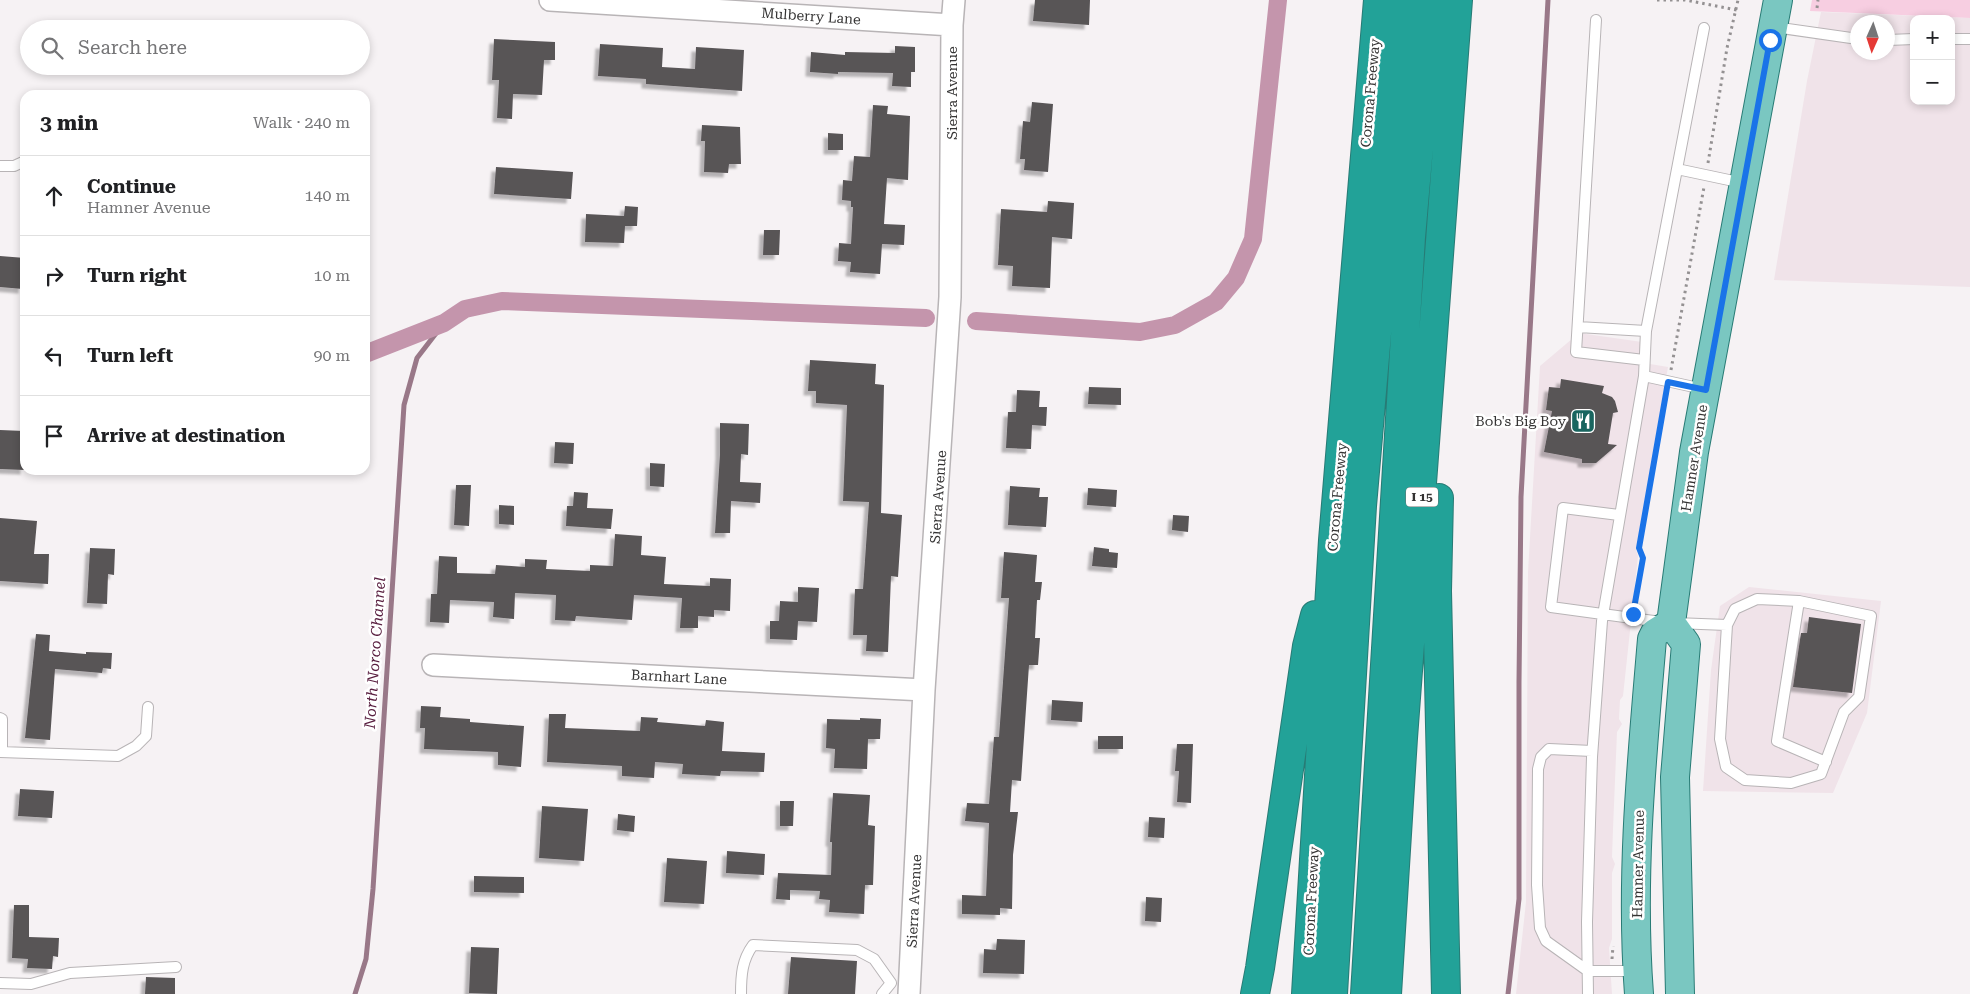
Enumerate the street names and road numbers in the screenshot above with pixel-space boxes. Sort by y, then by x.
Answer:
street label: Mulberry Lane [761,5,862,27]
street label: Corona Freeway [1357,37,1383,148]
street label: Sierra Avenue [944,46,960,140]
street label: Hamner Avenue [1678,403,1710,513]
street label: Corona Freeway [1324,441,1350,552]
street label: Sierra Avenue [927,449,949,544]
road number: I 15 [1406,488,1438,507]
street label: Barnhart Lane [631,667,728,688]
street label: Hamner Avenue [1629,810,1647,918]
street label: Corona Freeway [1300,845,1322,956]
street label: Sierra Avenue [904,854,924,948]

